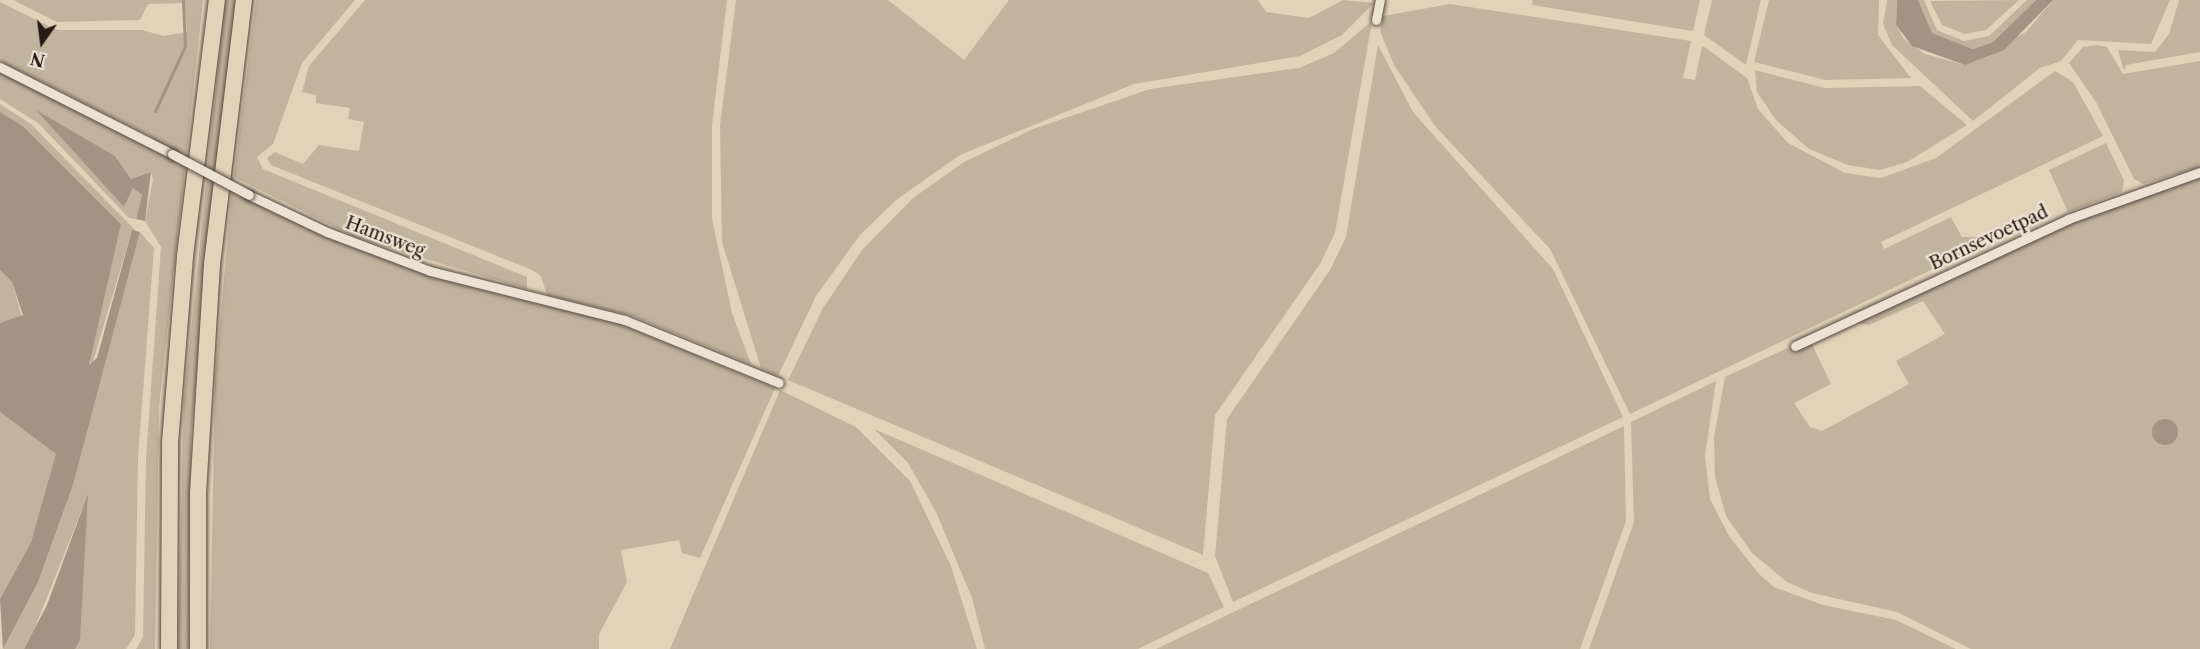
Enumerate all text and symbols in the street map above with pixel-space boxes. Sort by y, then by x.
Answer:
north arrow [12,12,72,72]
text: N [28,48,47,71]
street label: Bornsevoetpad [1926,201,2052,275]
street label: Hamsweg [342,212,428,262]

